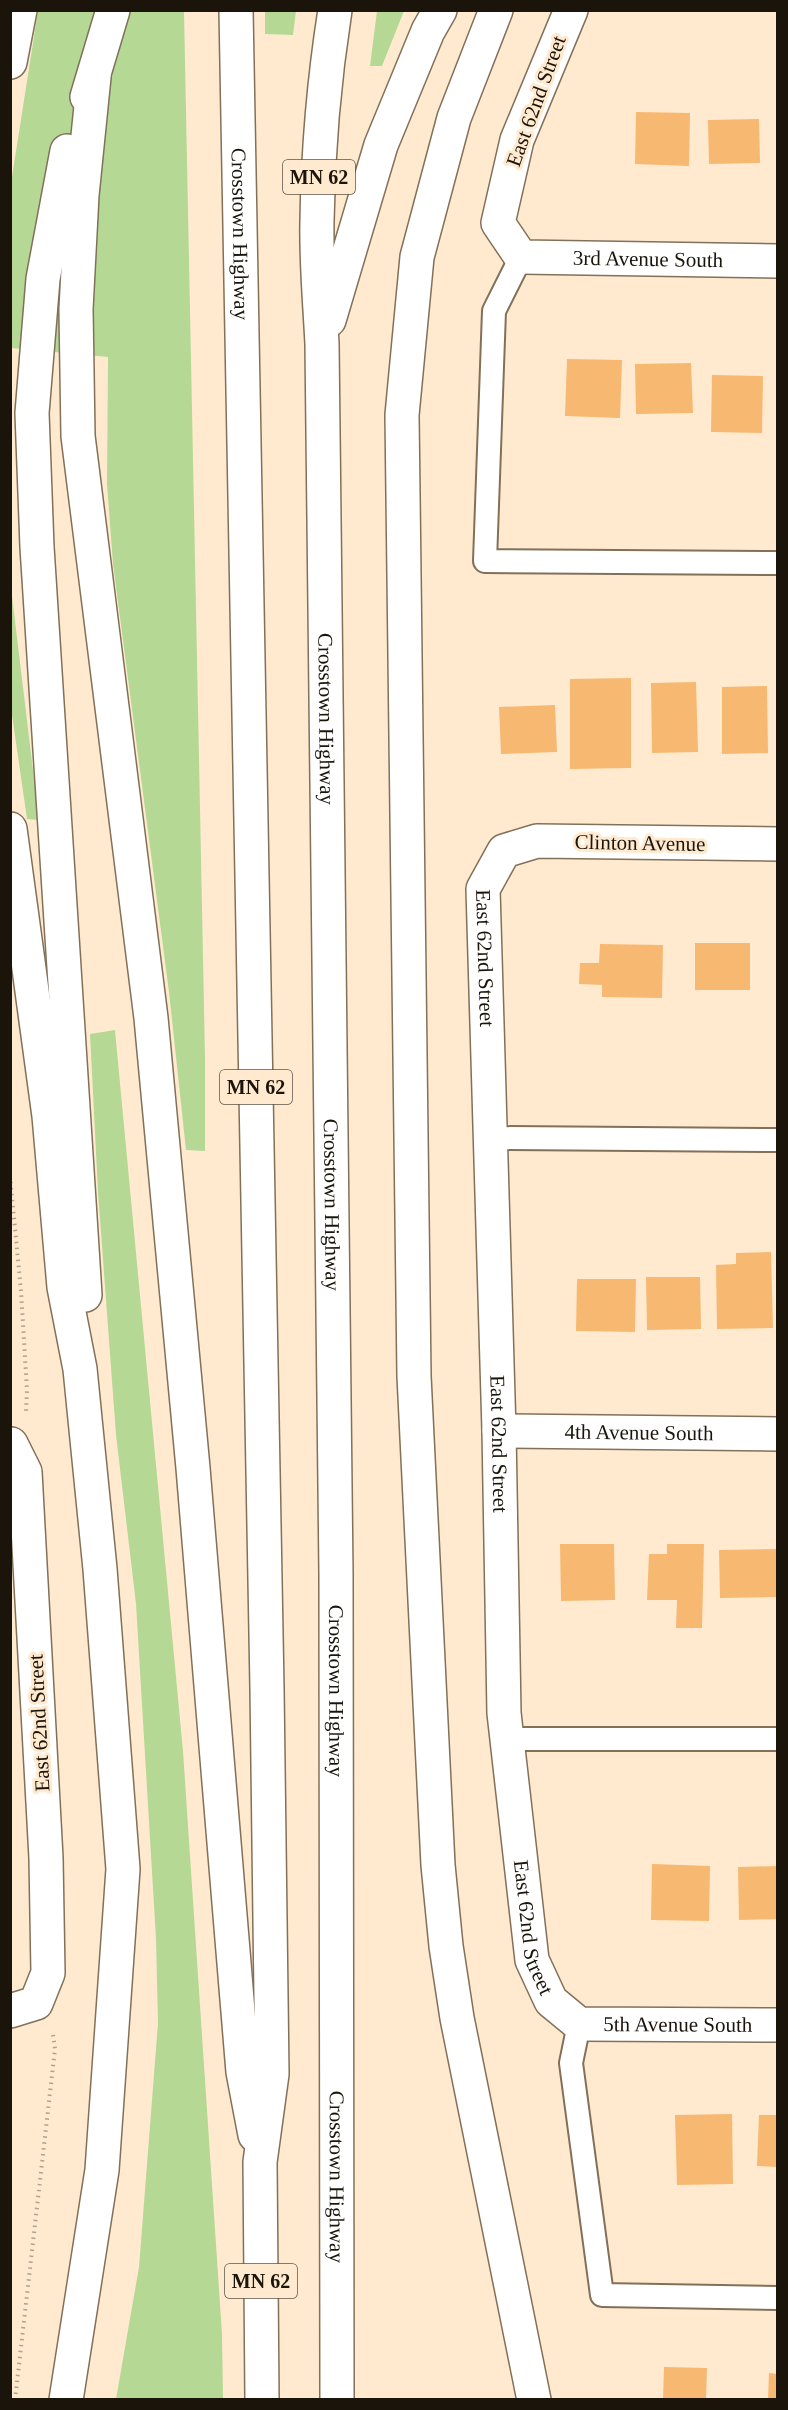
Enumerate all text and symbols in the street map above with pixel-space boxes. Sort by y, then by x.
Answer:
street label: East 62nd Street [501,32,571,170]
street label: Crosstown Highway [227,148,254,321]
road number: MN 62 [283,160,355,194]
street label: 3rd Avenue South [573,246,724,272]
street label: Crosstown Highway [313,633,339,806]
street label: Clinton Avenue [574,830,706,856]
street label: East 62nd Street [471,889,499,1027]
road number: MN 62 [220,1070,292,1104]
street label: Crosstown Highway [319,1119,345,1292]
street label: East 62nd Street [485,1375,512,1513]
street label: 4th Avenue South [564,1420,714,1445]
street label: Crosstown Highway [324,1605,348,1777]
street label: East 62nd Street [23,1653,55,1792]
street label: East 62nd Street [509,1859,559,1999]
street label: 5th Avenue South [603,2012,753,2037]
street label: Crosstown Highway [325,2091,349,2263]
road number: MN 62 [225,2264,297,2298]

